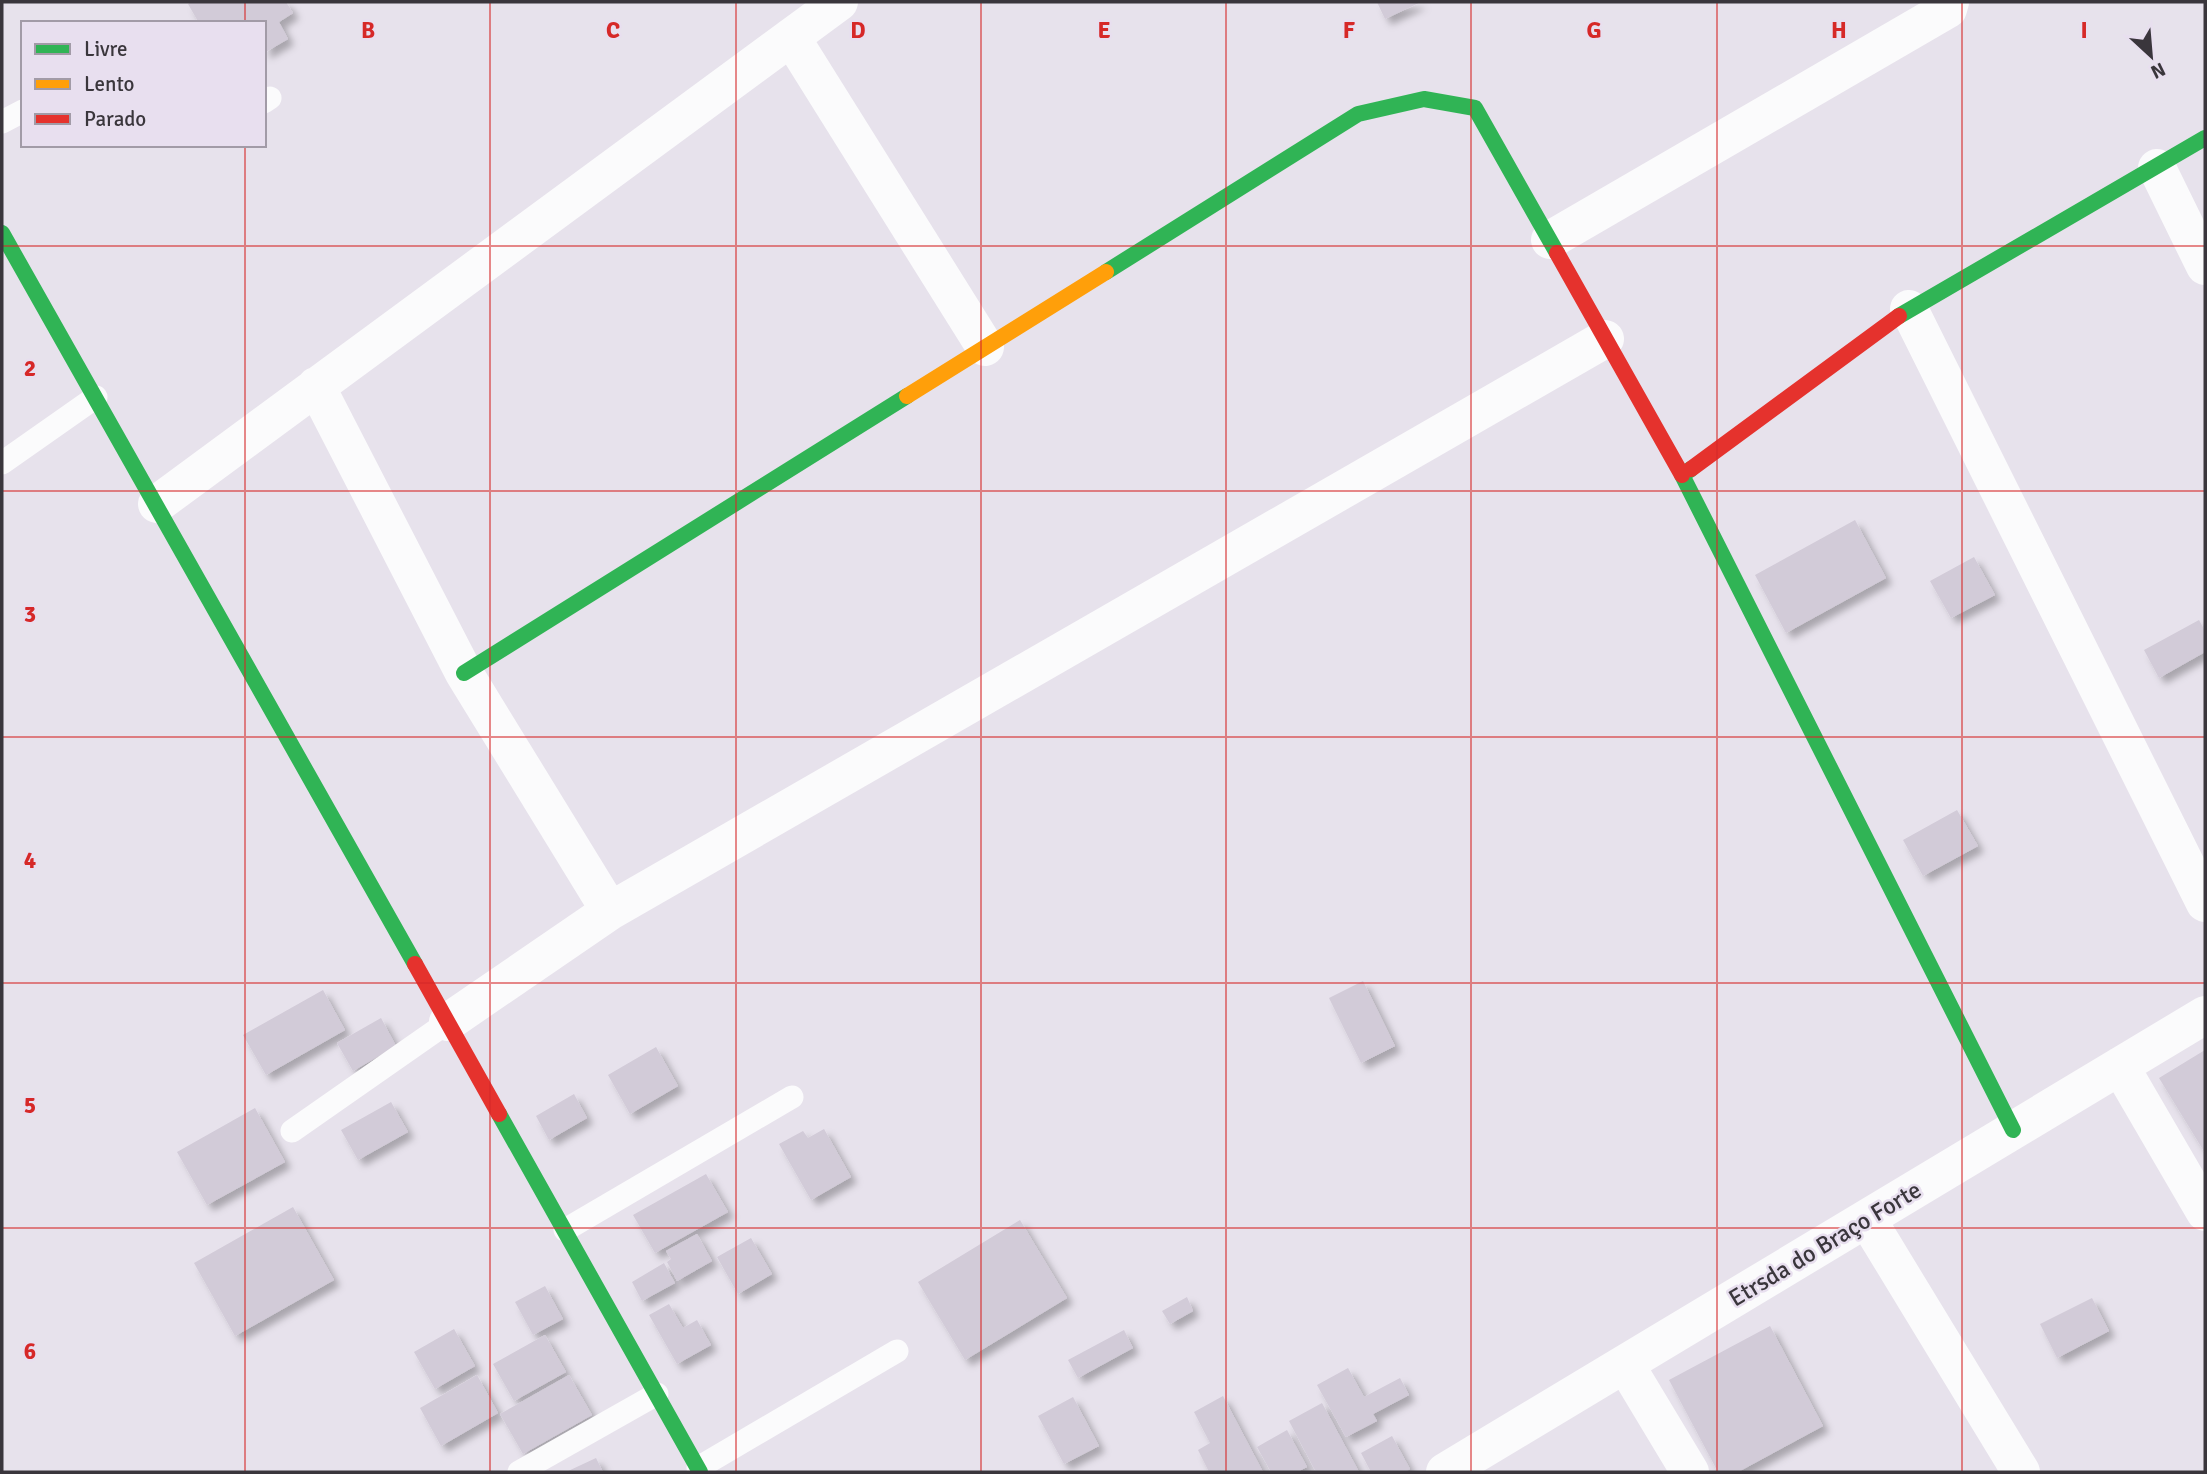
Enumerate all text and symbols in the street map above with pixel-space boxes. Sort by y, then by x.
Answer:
text: B [361,16,375,45]
text: C [606,16,620,45]
text: D [850,16,866,45]
text: E [1097,16,1111,45]
text: F [1343,16,1355,45]
text: G [1586,16,1602,45]
text: H [1831,16,1847,45]
text: I [2080,16,2088,45]
legend [21,21,266,147]
north arrow [2116,21,2186,91]
text: Livre [84,36,127,62]
text: N [2147,57,2169,84]
text: Lento [84,71,134,97]
text: Parado [84,106,146,132]
text: 2 [24,354,36,383]
text: 3 [24,600,36,629]
text: 4 [24,846,36,875]
text: 5 [24,1091,36,1120]
street label: Etrsda do Braço Forte [1723,1175,1927,1313]
text: 6 [24,1337,36,1366]

